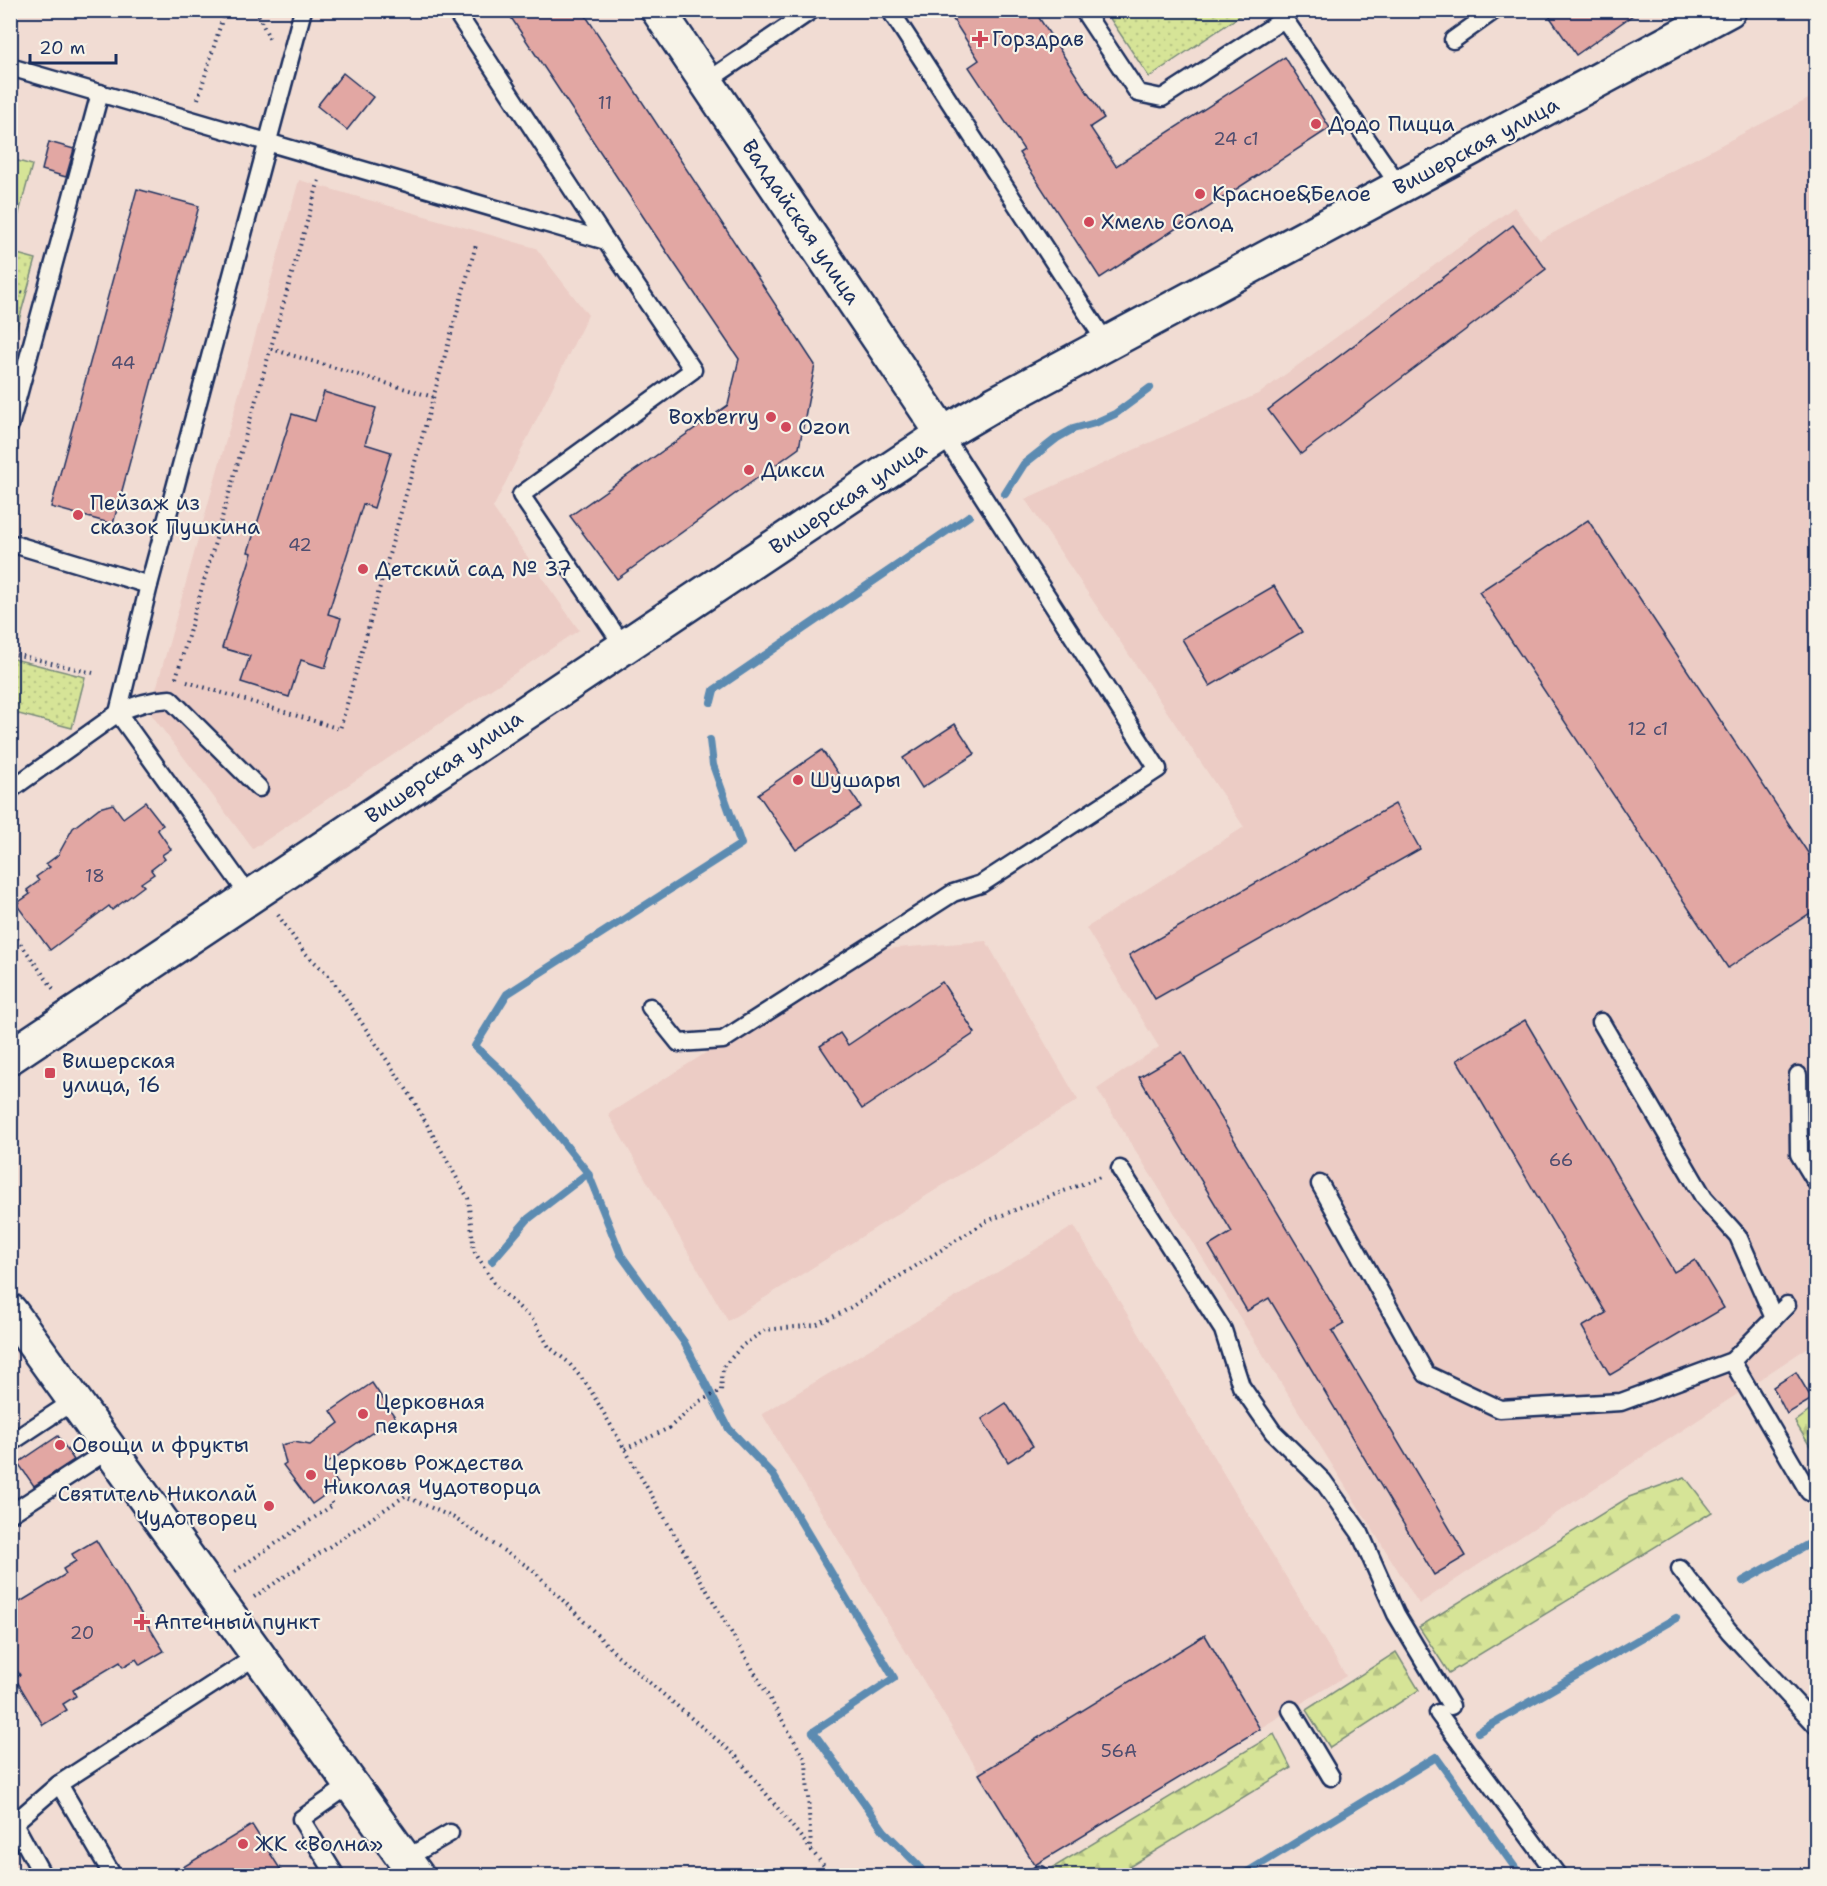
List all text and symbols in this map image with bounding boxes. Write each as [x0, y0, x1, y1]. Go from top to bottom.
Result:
place label: Горздрав [992, 25, 1084, 53]
scale bar [30, 27, 116, 65]
marker: Горздрав [973, 32, 987, 46]
text: 20 m [39, 36, 85, 60]
street label: Вишерская улица [1388, 90, 1564, 202]
house number: 11 [598, 91, 612, 115]
place label: Додо Пицца [1328, 110, 1454, 138]
marker: Додо Пицца [1309, 117, 1323, 131]
house number: 24 с1 [1213, 127, 1259, 151]
street label: Валдайская улица [735, 134, 867, 310]
place label: Красное&Белое [1212, 180, 1371, 208]
marker: Красное&Белое [1193, 187, 1207, 201]
place label: Хмель Солод [1101, 208, 1234, 236]
marker: Хмель Солод [1082, 215, 1096, 229]
house number: 44 [111, 351, 135, 375]
place label: Boxberry [668, 403, 759, 431]
marker: Boxberry [764, 410, 778, 424]
place label: Ozon [798, 413, 850, 441]
marker: Ozon [779, 420, 793, 434]
street label: Вишерская улица [764, 435, 932, 561]
place label: Дикси [761, 456, 825, 484]
marker: Дикси [742, 463, 756, 477]
place label: Пейзаж из сказок Пушкина [90, 489, 260, 541]
marker: Пейзаж из сказок Пушкина [71, 508, 85, 522]
house number: 42 [288, 533, 312, 557]
place label: Детский сад № 37 [375, 555, 572, 583]
marker: Детский сад № 37 [356, 562, 370, 576]
street label: Вишерская улица [360, 704, 528, 830]
house number: 12 с1 [1628, 717, 1668, 741]
place label: Шушары [810, 766, 901, 794]
marker: Шушары [791, 773, 805, 787]
house number: 18 [85, 864, 105, 888]
place label: Вишерская улица, 16 [62, 1047, 176, 1099]
marker: Вишерская улица, 16 [43, 1066, 57, 1080]
house number: 66 [1549, 1148, 1573, 1172]
place label: Церковная пекарня [375, 1388, 485, 1440]
marker: Церковная пекарня [356, 1407, 370, 1421]
place label: Овощи и фрукты [72, 1431, 249, 1459]
marker: Овощи и фрукты [53, 1438, 67, 1452]
place label: Церковь Рождества Николая Чудотворца [323, 1449, 540, 1501]
marker: Церковь Рождества Николая Чудотворца [304, 1468, 318, 1482]
place label: Святитель Николай Чудотворец [57, 1480, 257, 1532]
marker: Святитель Николай Чудотворец [262, 1499, 276, 1513]
place label: Аптечный пункт [154, 1608, 321, 1636]
marker: Аптечный пункт [135, 1615, 149, 1629]
house number: 20 [70, 1621, 94, 1645]
house number: 56А [1101, 1739, 1137, 1763]
place label: ЖК «Волна» [255, 1830, 383, 1858]
marker: ЖК «Волна» [236, 1837, 250, 1851]

